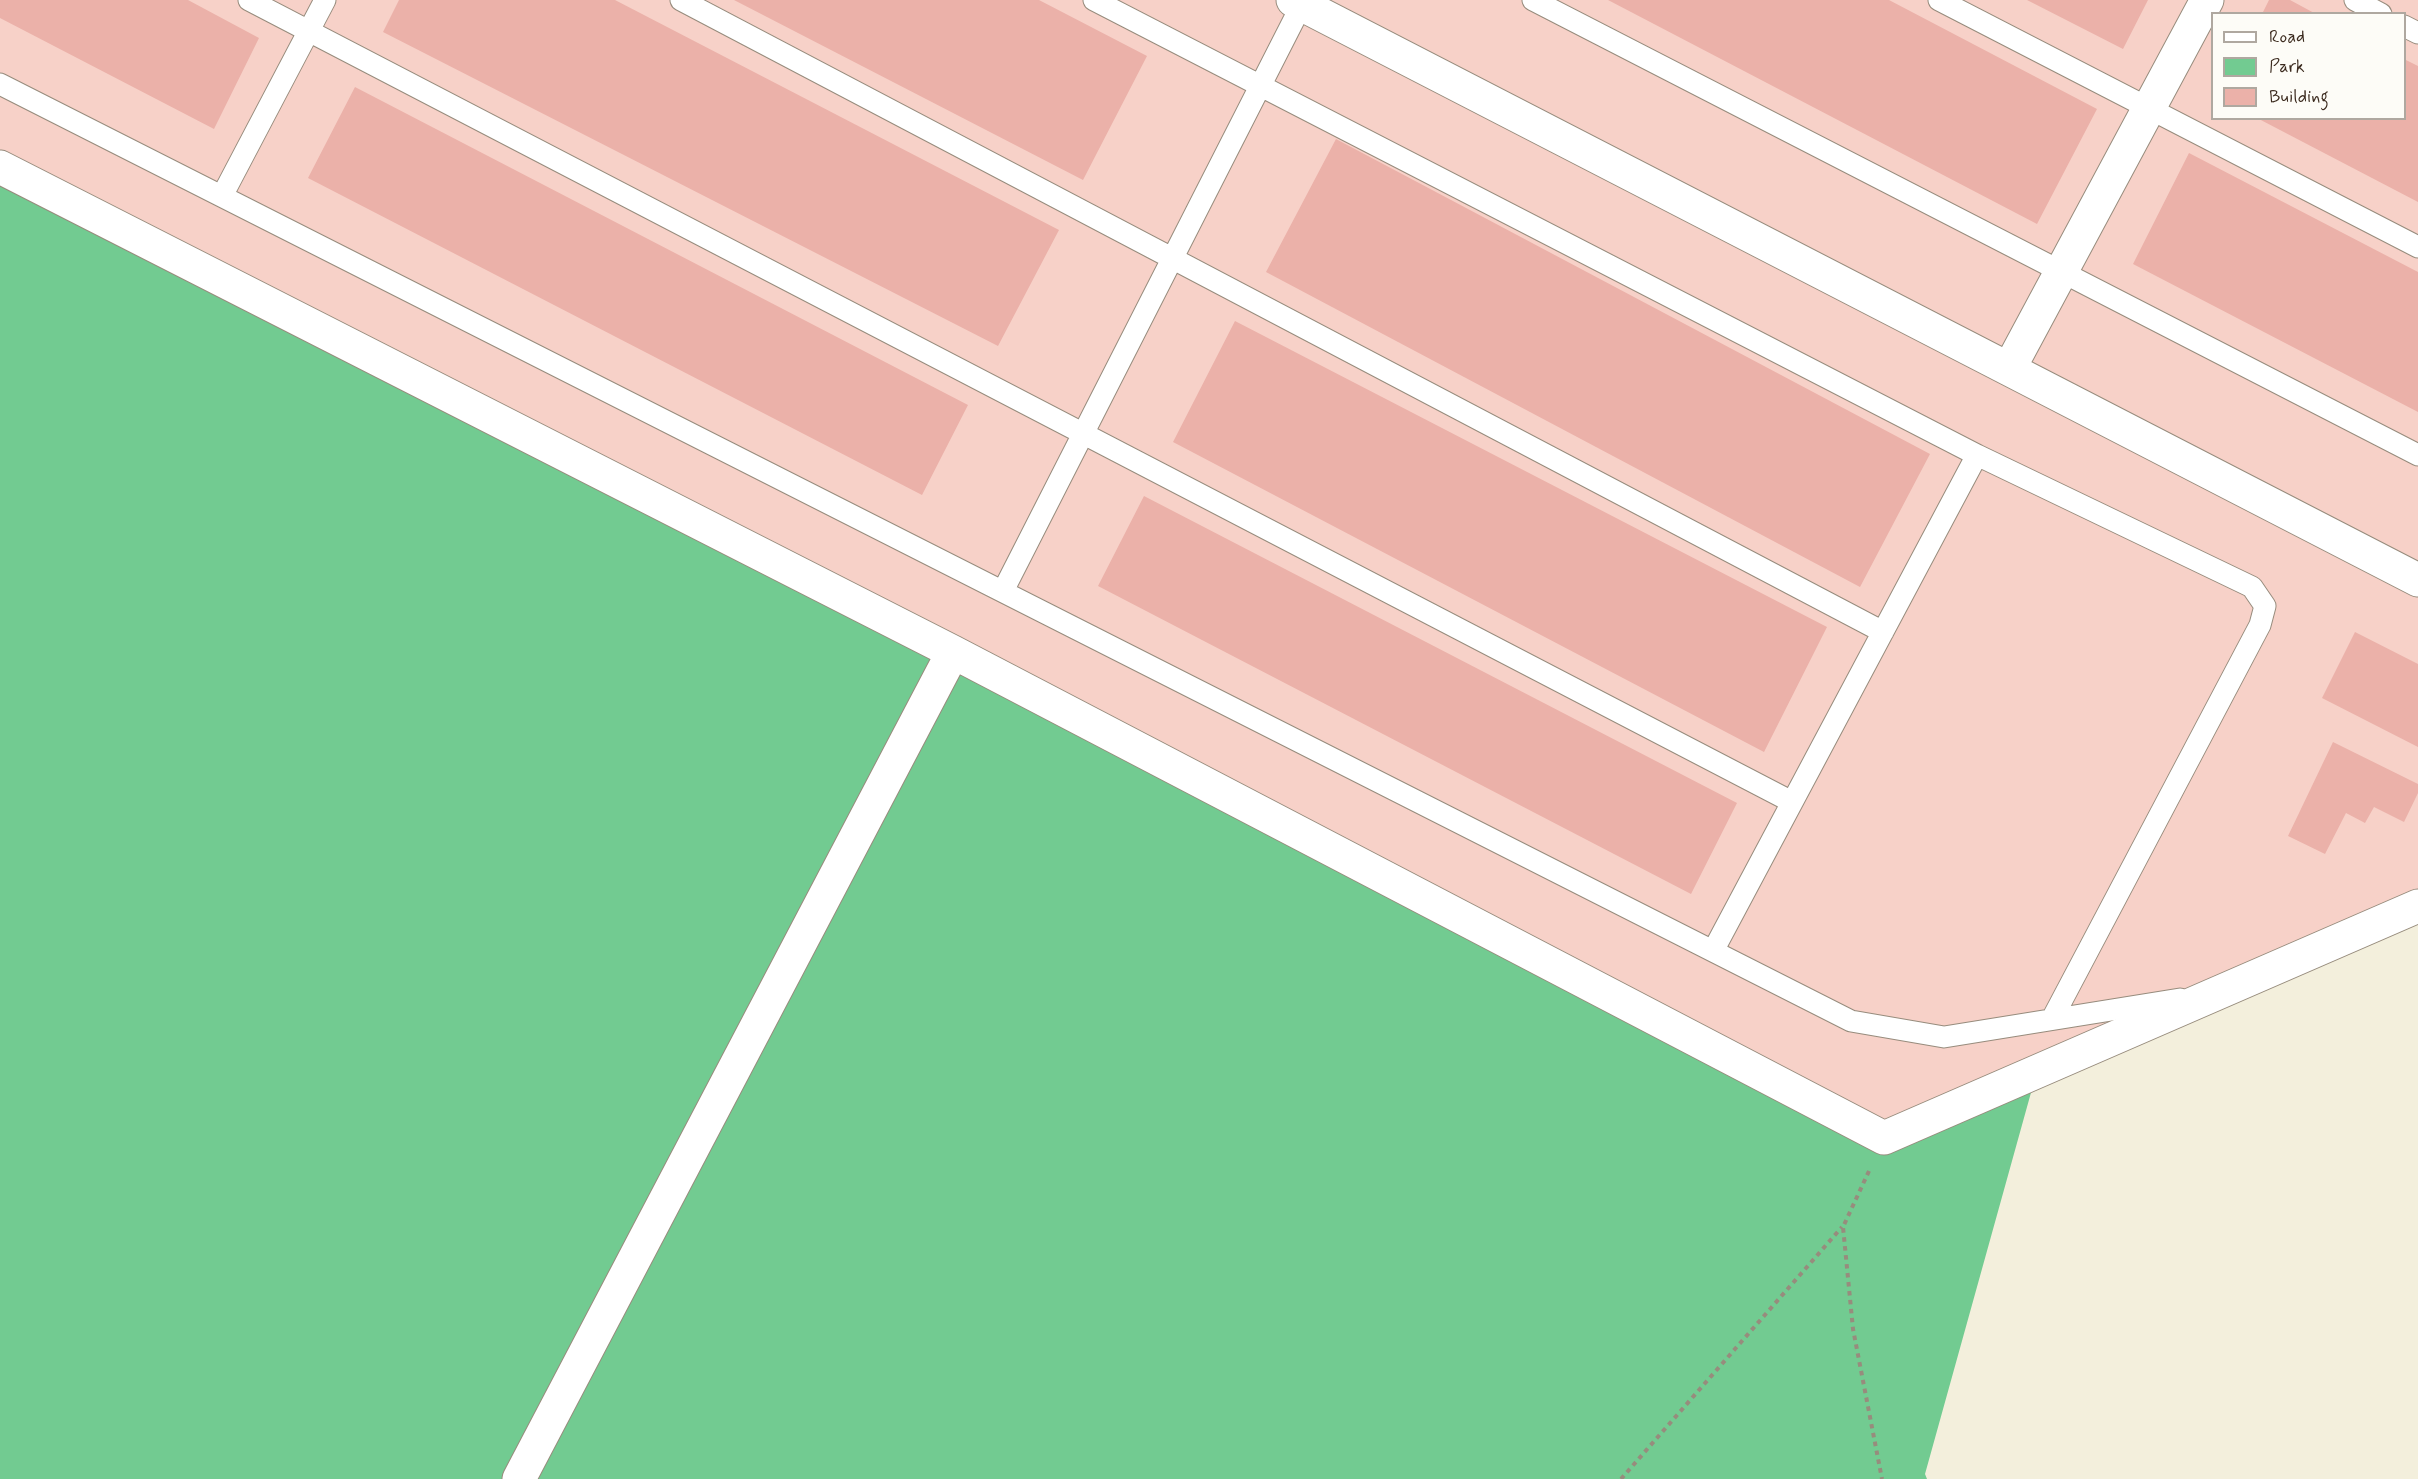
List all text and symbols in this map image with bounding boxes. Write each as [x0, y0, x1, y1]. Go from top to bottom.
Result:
legend [2211, 12, 2406, 120]
text: Road [2269, 25, 2305, 49]
text: Park [2269, 55, 2305, 79]
text: Building [2269, 85, 2329, 109]

